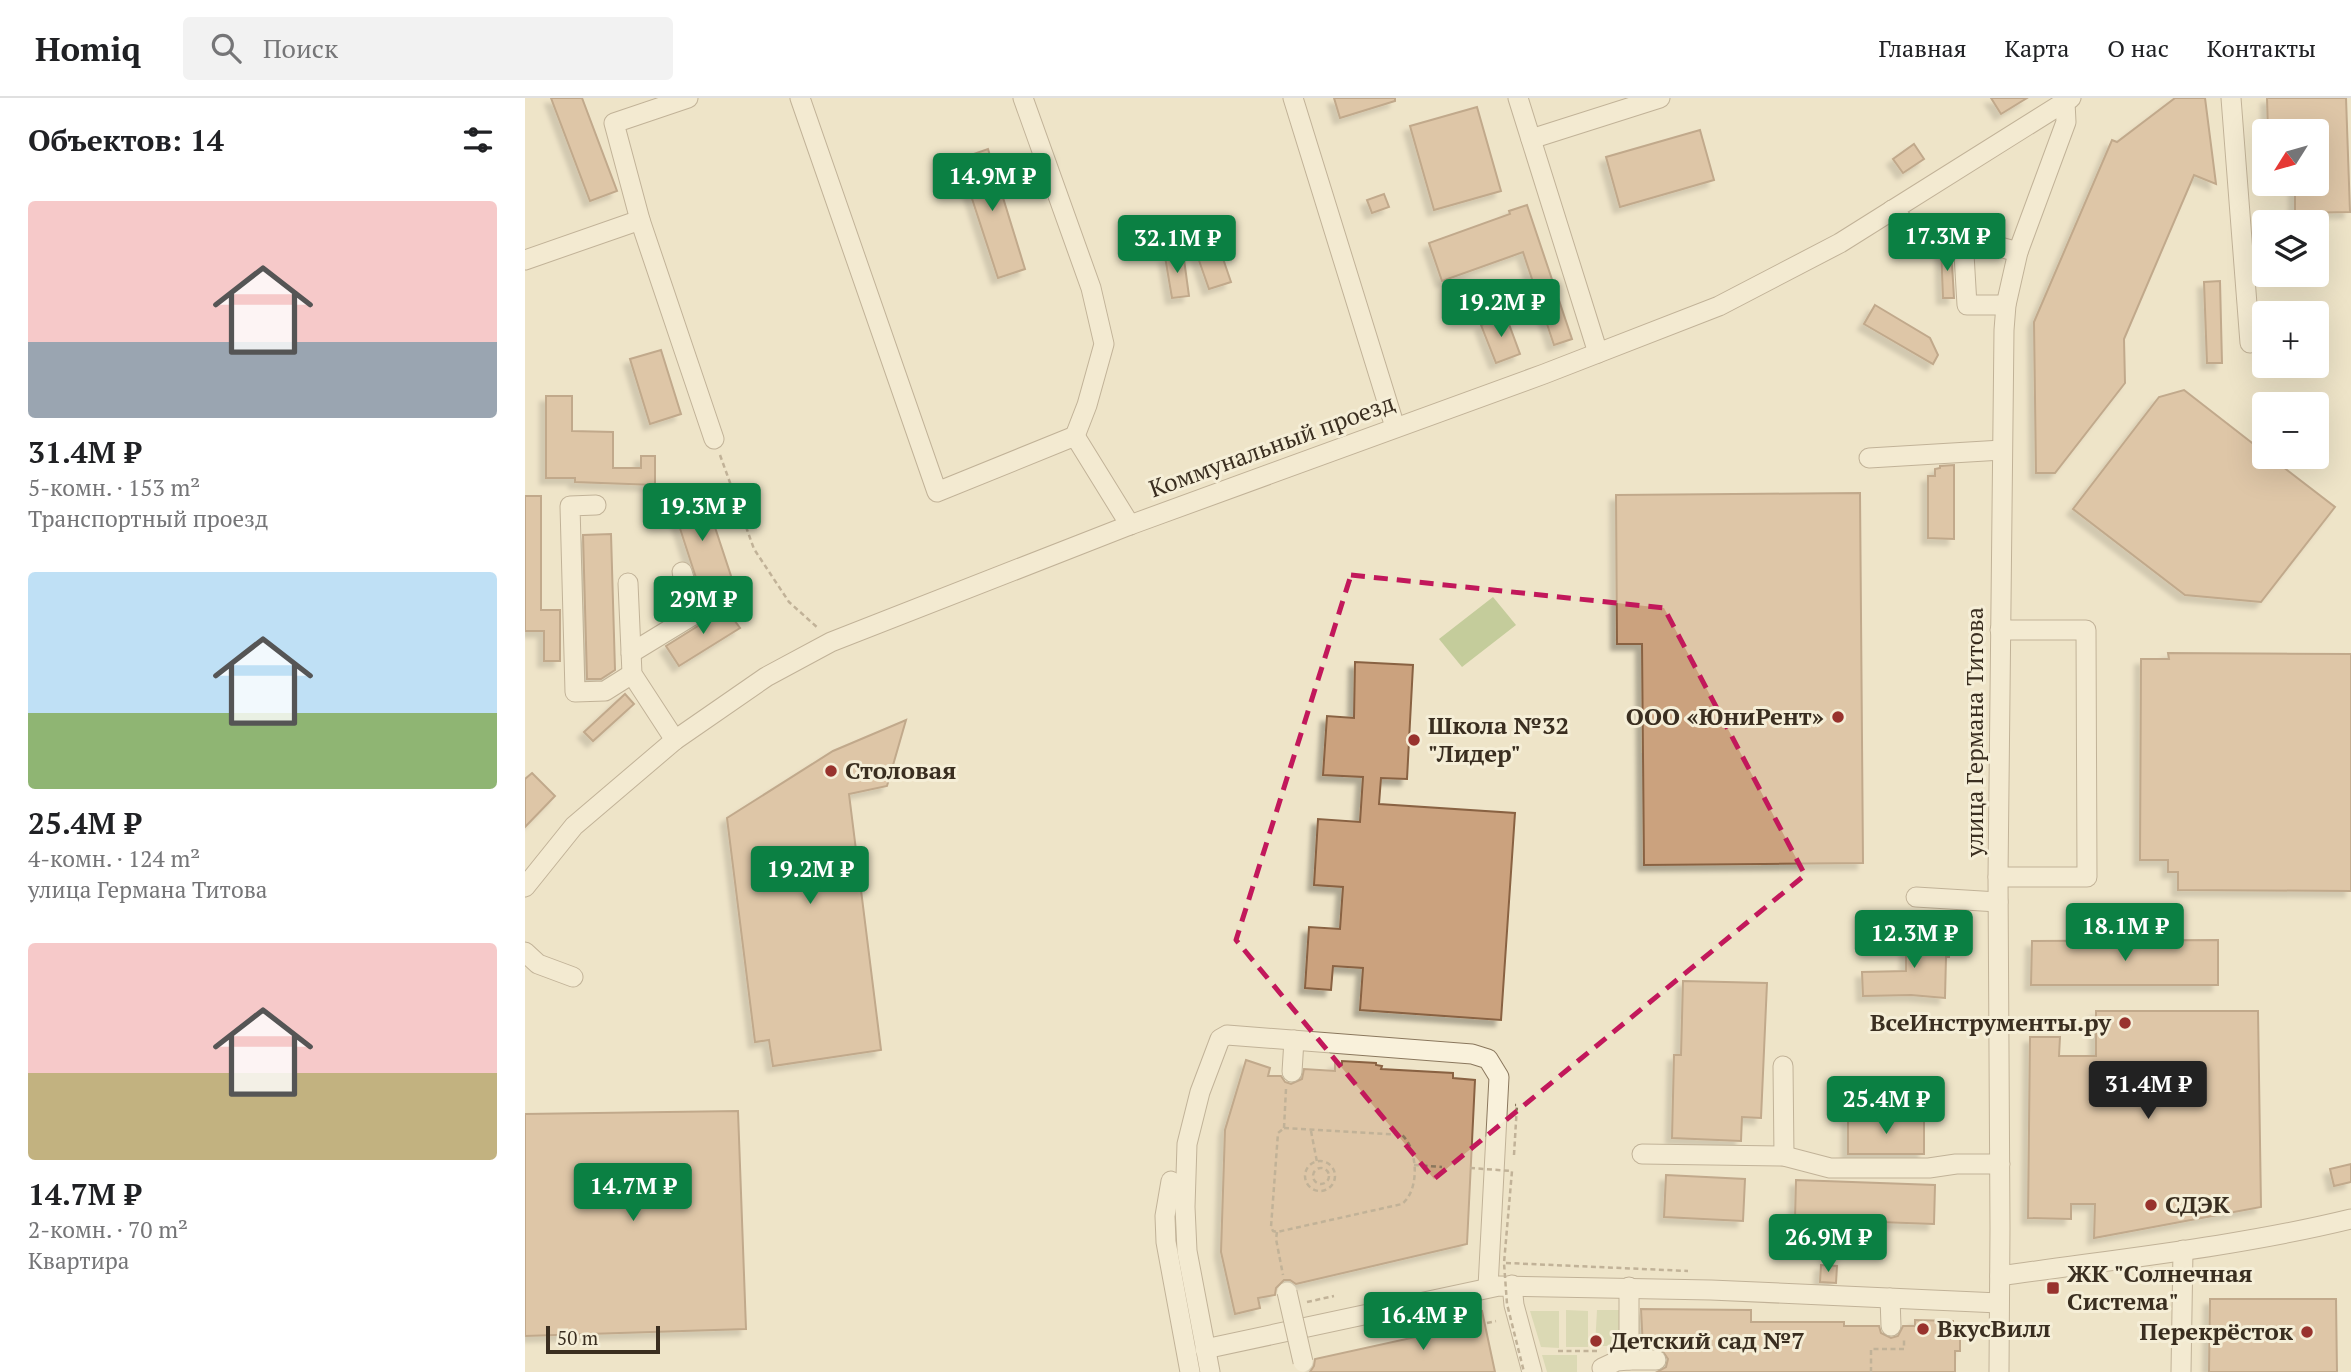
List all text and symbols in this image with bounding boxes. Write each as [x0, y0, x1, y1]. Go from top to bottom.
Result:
search box [183, 17, 673, 80]
text: Homiq [35, 27, 141, 70]
icon: search [207, 29, 245, 67]
text: Поиск [263, 31, 338, 65]
text: Главная [1878, 32, 1966, 64]
text: Карта [2004, 32, 2069, 64]
text: О нас [2107, 32, 2169, 64]
text: Контакты [2207, 32, 2316, 64]
north arrow [2252, 119, 2329, 196]
map controls [2252, 119, 2329, 469]
text: Объектов: 14 [28, 120, 224, 160]
icon: filters [459, 121, 497, 159]
pin: 14.9M ₽ [927, 153, 1057, 213]
text: 14.9M ₽ [949, 160, 1035, 191]
button: layers [2252, 210, 2329, 287]
pin: 17.3M ₽ [1882, 214, 2012, 273]
pin: 32.1M ₽ [1112, 216, 1242, 275]
text: 17.3M ₽ [1904, 220, 1990, 251]
text: 32.1M ₽ [1134, 222, 1220, 253]
icon: home [200, 247, 326, 373]
pin: 19.2M ₽ [1436, 280, 1566, 339]
text: 19.2M ₽ [1458, 286, 1544, 317]
button: + [2252, 301, 2329, 378]
street label: Коммунальный проезд [1144, 386, 1399, 504]
button: − [2252, 392, 2329, 469]
text: 31.4M ₽ [28, 432, 141, 472]
text: 5-комн. · 153 m² [28, 472, 200, 503]
pin: 19.3M ₽ [637, 484, 767, 543]
text: 19.3M ₽ [659, 490, 745, 521]
text: Транспортный проезд [28, 503, 268, 534]
pin: 29M ₽ [654, 576, 752, 636]
text: 29M ₽ [670, 583, 736, 614]
street label: улица Германа Титова [1958, 607, 1990, 858]
icon: home [200, 618, 326, 744]
place label: ООО «ЮниРент» [1626, 700, 1824, 732]
place label: Школа №32 "Лидер" [1428, 709, 1569, 769]
marker: ООО «ЮниРент» [1830, 709, 1846, 725]
marker: Школа №32 "Лидер" [1406, 732, 1422, 748]
place label: Столовая [845, 754, 956, 786]
marker: Столовая [823, 763, 839, 779]
text: 25.4M ₽ [28, 803, 141, 843]
text: 4-комн. · 124 m² [28, 843, 200, 874]
pin: 19.2M ₽ [745, 846, 875, 906]
text: 19.2M ₽ [767, 853, 853, 884]
text: улица Германа Титова [28, 874, 267, 905]
pin: 18.1M ₽ [2060, 904, 2190, 963]
pin: 12.3M ₽ [1849, 910, 1979, 970]
text: 18.1M ₽ [2082, 910, 2168, 941]
text: 12.3M ₽ [1871, 917, 1957, 948]
icon: home [200, 989, 326, 1115]
place label: ВсеИнструменты.ру [1870, 1006, 2112, 1038]
marker: ВсеИнструменты.ру [2117, 1015, 2133, 1031]
pin: 31.4M ₽ [2083, 1062, 2213, 1121]
text: 31.4M ₽ [2105, 1068, 2191, 1099]
pin: 25.4M ₽ [1821, 1076, 1951, 1136]
text: 25.4M ₽ [1843, 1083, 1929, 1114]
pin: 14.7M ₽ [568, 1164, 698, 1223]
text: 14.7M ₽ [590, 1170, 676, 1201]
text: 14.7M ₽ [28, 1174, 141, 1214]
place label: СДЭК [2165, 1188, 2231, 1220]
marker: СДЭК [2143, 1197, 2159, 1213]
text: 2-комн. · 70 m² [28, 1214, 188, 1245]
pin: 26.9M ₽ [1763, 1214, 1893, 1274]
text: 26.9M ₽ [1785, 1221, 1871, 1252]
text: Квартира [28, 1245, 129, 1276]
place label: ЖК "Солнечная Система" [2067, 1257, 2253, 1317]
marker: ЖК "Солнечная Система" [2045, 1280, 2061, 1296]
pin: 16.4M ₽ [1358, 1292, 1488, 1352]
text: 16.4M ₽ [1380, 1299, 1466, 1330]
place label: ВкусВилл [1937, 1312, 2051, 1344]
place label: Перекрёсток [2140, 1315, 2294, 1347]
marker: ВкусВилл [1915, 1321, 1931, 1337]
scale bar [546, 1323, 660, 1355]
place label: Детский сад №7 [1610, 1324, 1805, 1356]
marker: Перекрёсток [2299, 1324, 2315, 1340]
text: 50 m [557, 1325, 598, 1350]
marker: Детский сад №7 [1588, 1333, 1604, 1349]

